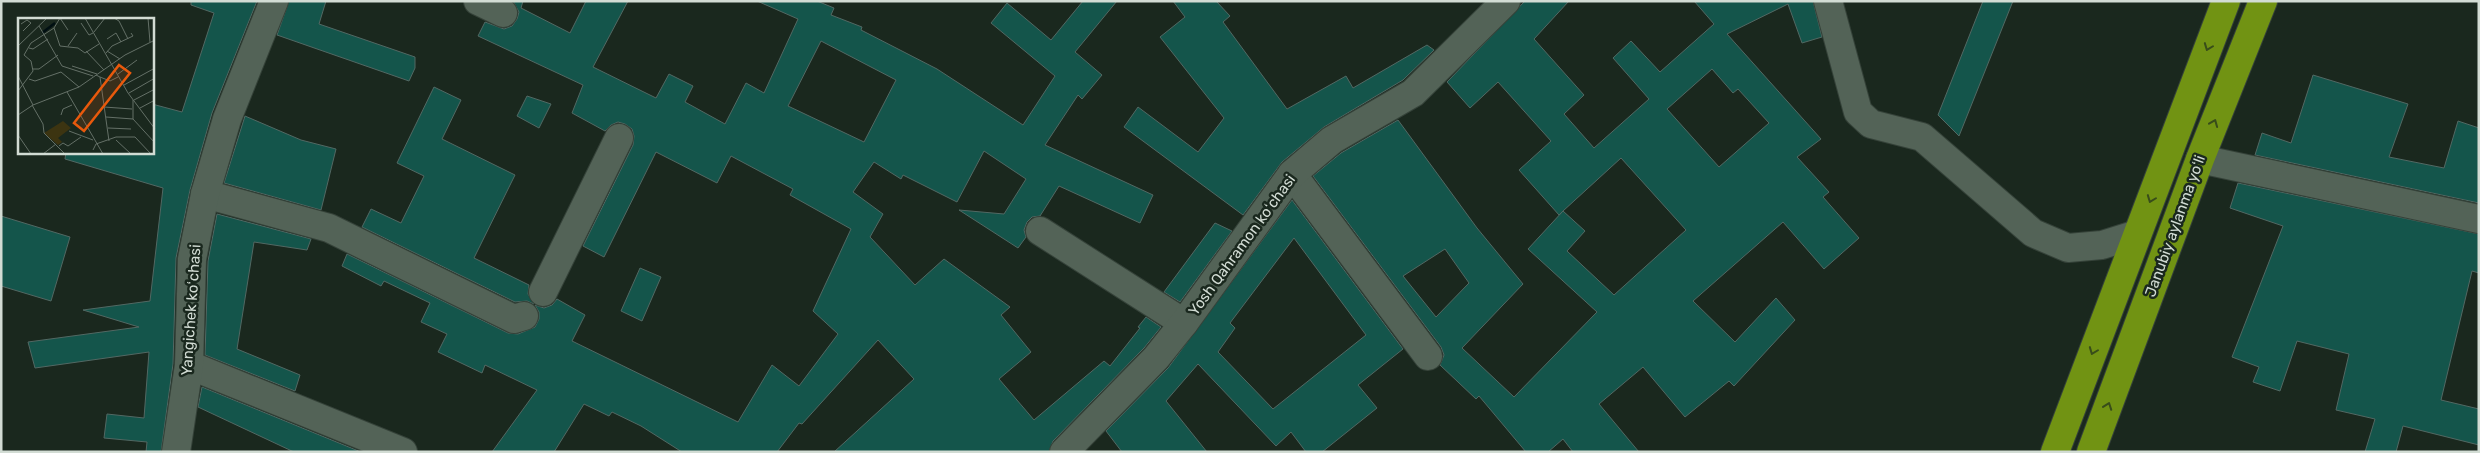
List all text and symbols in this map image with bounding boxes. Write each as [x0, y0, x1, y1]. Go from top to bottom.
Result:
inset map [18, 18, 154, 154]
one-way arrow [2204, 42, 2214, 51]
one-way arrow [2208, 119, 2219, 128]
street label: Janubiy aylanma yoʻli [2141, 153, 2209, 299]
street label: Yosh Qahramon koʻchasi [1185, 171, 1299, 319]
one-way arrow [2146, 194, 2157, 203]
street label: Yangichek koʻchasi [177, 244, 205, 376]
one-way arrow [2089, 346, 2099, 355]
one-way arrow [2102, 402, 2112, 411]

